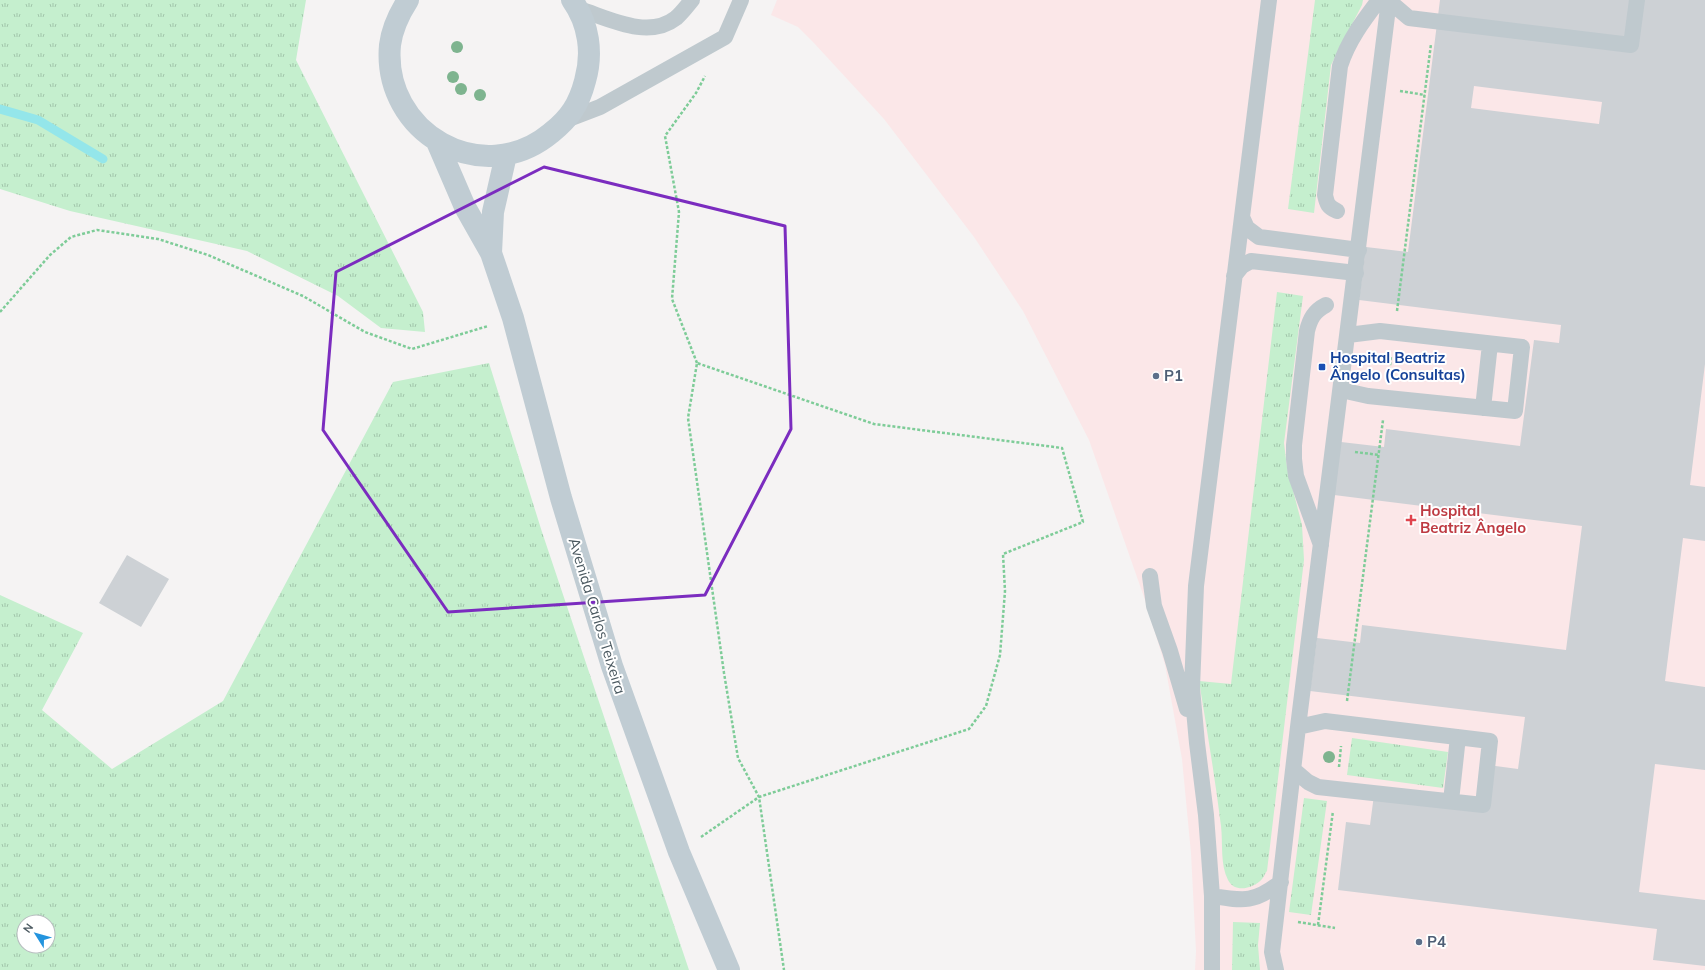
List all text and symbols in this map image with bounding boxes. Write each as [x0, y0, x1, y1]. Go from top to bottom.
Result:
place label: Hospital Beatriz Ângelo (Consultas) [1330, 348, 1466, 384]
marker: Hospital Beatriz Ângelo (Consultas) [1317, 362, 1327, 372]
place label: P1 [1164, 366, 1183, 385]
marker: P1 [1151, 371, 1161, 381]
place label: Hospital Beatriz Ângelo [1420, 501, 1526, 537]
marker: Hospital Beatriz Ângelo [1405, 514, 1417, 526]
street label: Avenida Carlos Teixeira [565, 535, 630, 696]
north arrow [16, 914, 56, 954]
text: N [20, 920, 36, 936]
place label: P4 [1427, 932, 1446, 951]
marker: P4 [1414, 937, 1424, 947]

